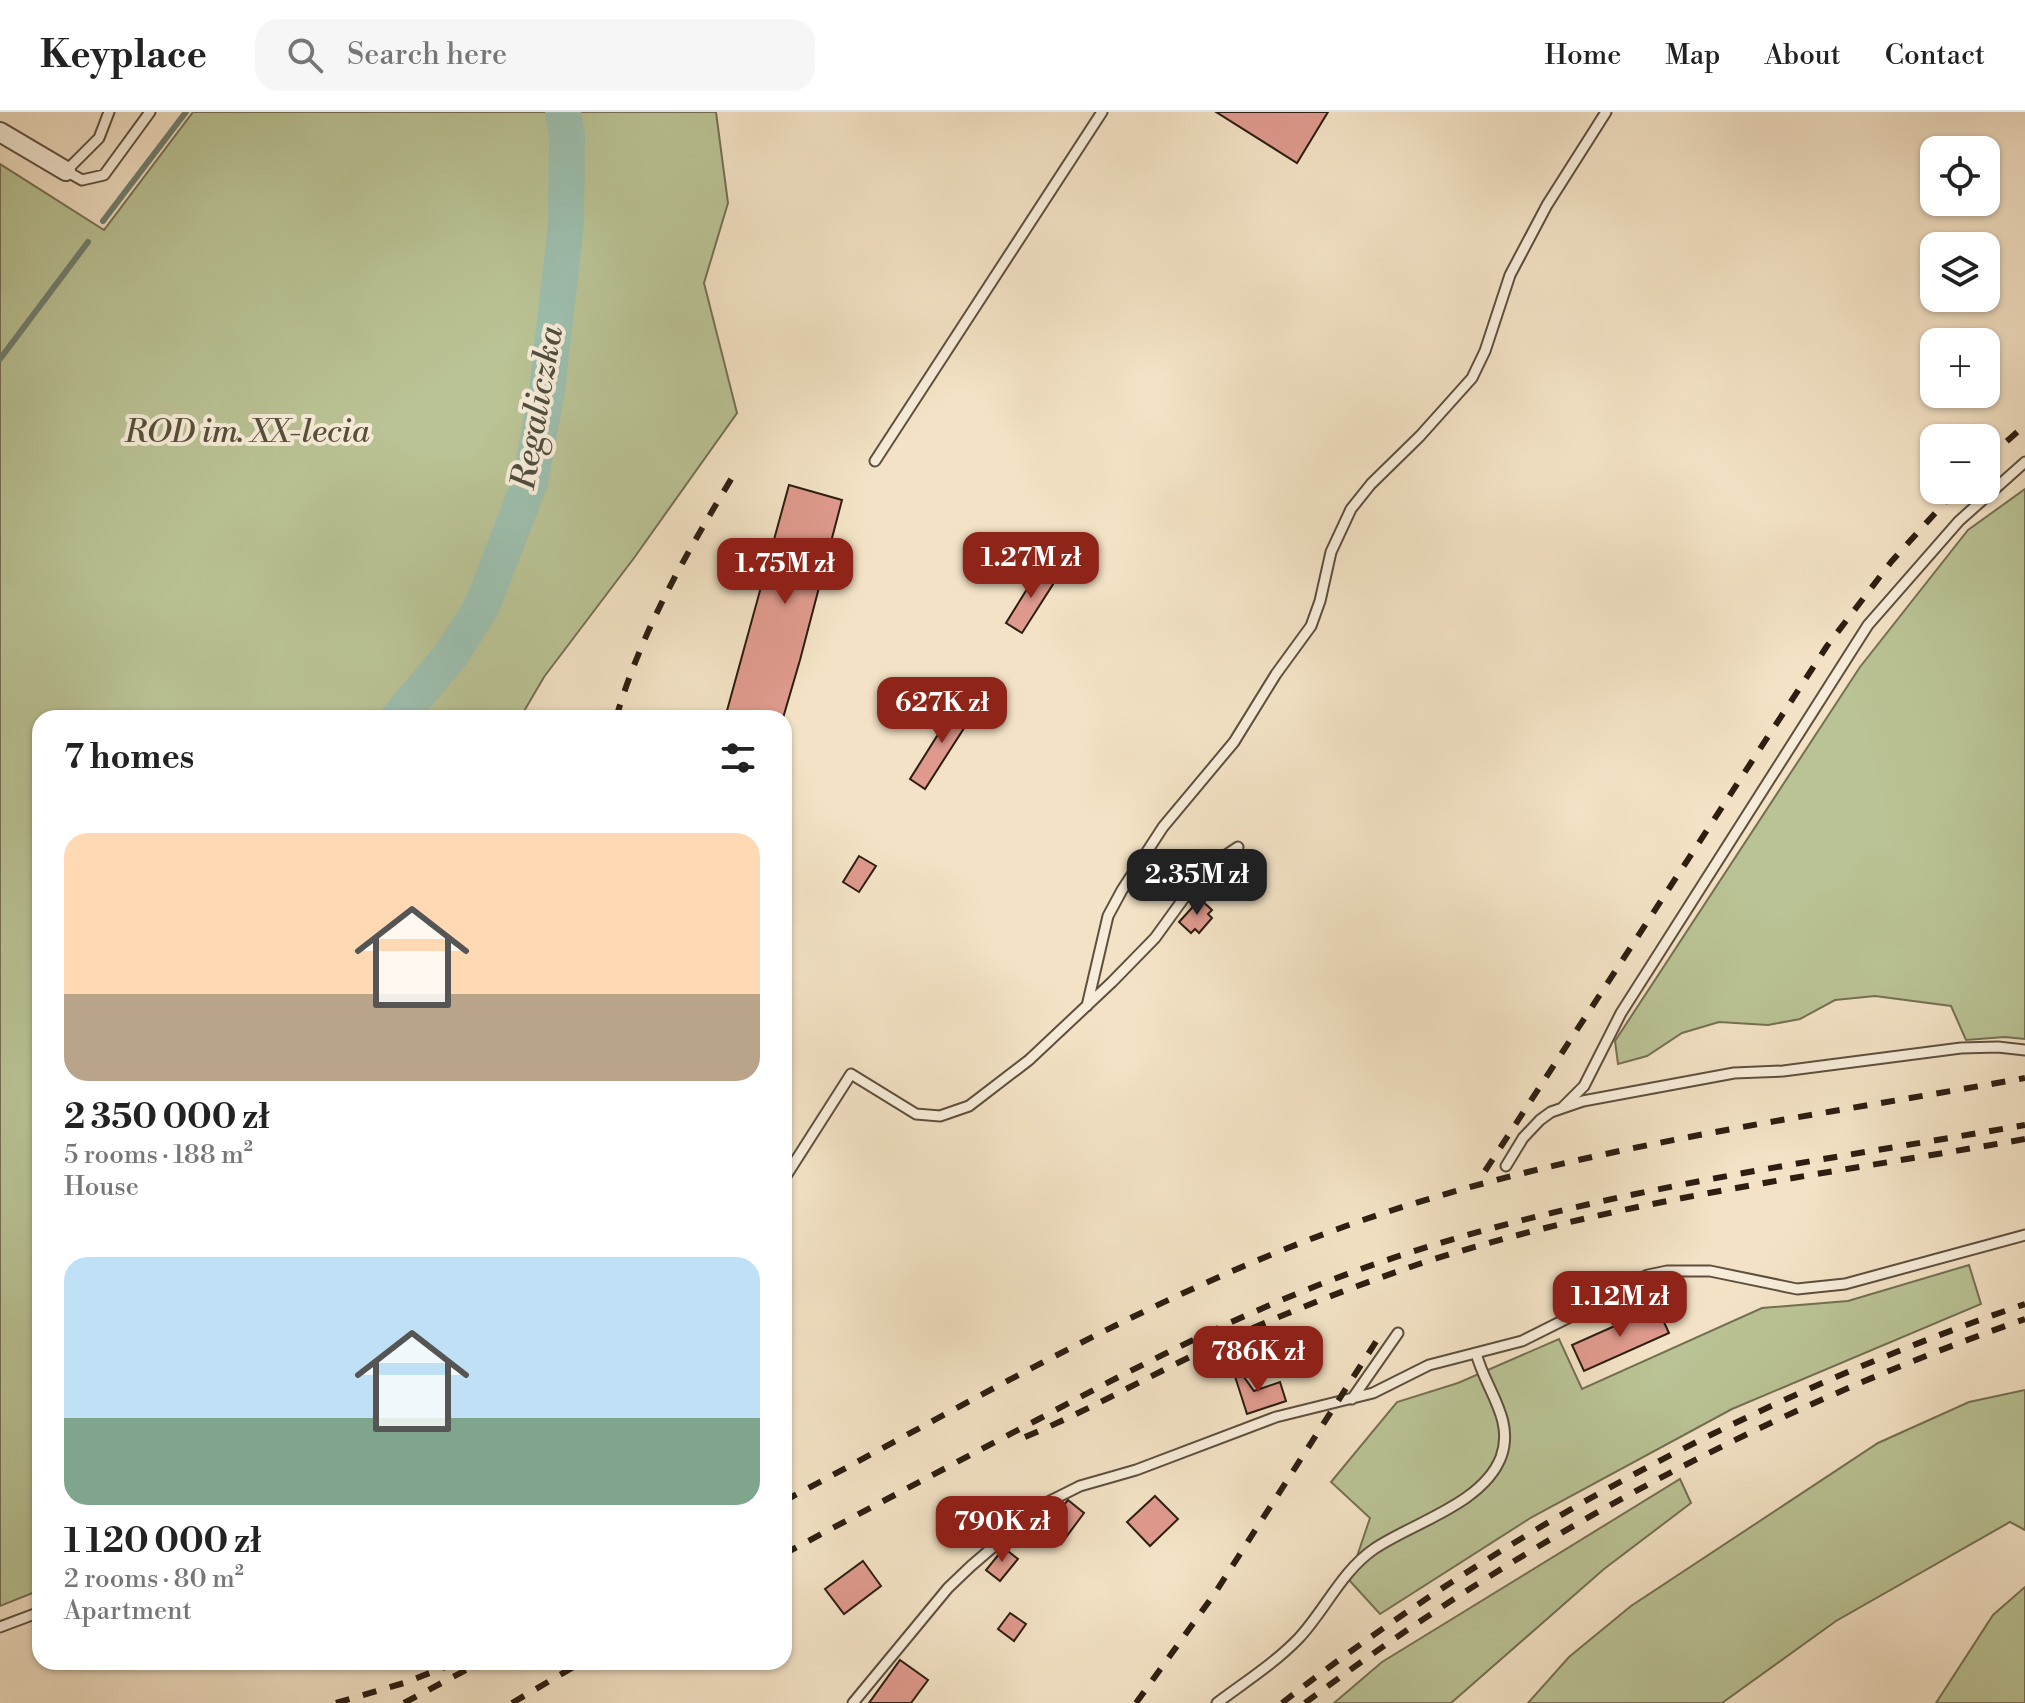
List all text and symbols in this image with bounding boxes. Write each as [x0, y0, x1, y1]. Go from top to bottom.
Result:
search box [255, 19, 815, 91]
text: Keyplace [40, 32, 207, 79]
icon: search [283, 33, 327, 77]
text: Search here [347, 36, 507, 74]
text: Home [1545, 38, 1621, 73]
text: Map [1665, 38, 1720, 73]
text: About [1764, 38, 1841, 73]
text: Contact [1885, 38, 1985, 73]
map controls [1920, 136, 2000, 504]
button: locate [1920, 136, 2000, 216]
button: layers [1920, 232, 2000, 312]
water label: Regaliczka [503, 323, 573, 494]
button: + [1920, 328, 2000, 408]
park label: ROD im. XX-lecia [123, 412, 370, 452]
button: − [1920, 424, 2000, 504]
pin: 1.27M zł [948, 532, 1114, 600]
pin: 1.75M zł [702, 538, 868, 606]
text: 1.27M zł [981, 542, 1081, 574]
text: 1.75M zł [735, 548, 835, 580]
pin: 627K zł [868, 677, 1016, 745]
text: 627K zł [895, 687, 989, 719]
icon: filters [716, 736, 760, 780]
text: 7 homes [64, 737, 194, 779]
pin: 2.35M zł [1114, 849, 1280, 917]
text: 2.35M zł [1145, 859, 1249, 891]
icon: home [340, 885, 484, 1029]
text: 2 350 000 zł [64, 1097, 269, 1139]
text: 5 rooms · 188 m² [64, 1139, 253, 1171]
text: House [64, 1171, 139, 1203]
pin: 1.12M zł [1537, 1271, 1703, 1339]
text: 1.12M zł [1571, 1281, 1669, 1313]
icon: home [340, 1309, 484, 1453]
pin: 786K zł [1184, 1326, 1332, 1394]
text: 786K zł [1211, 1336, 1305, 1368]
pin: 790K zł [928, 1496, 1076, 1564]
text: 790K zł [954, 1506, 1050, 1538]
text: 1 120 000 zł [64, 1521, 261, 1563]
text: 2 rooms · 80 m² [64, 1563, 244, 1595]
text: Apartment [64, 1595, 192, 1627]

